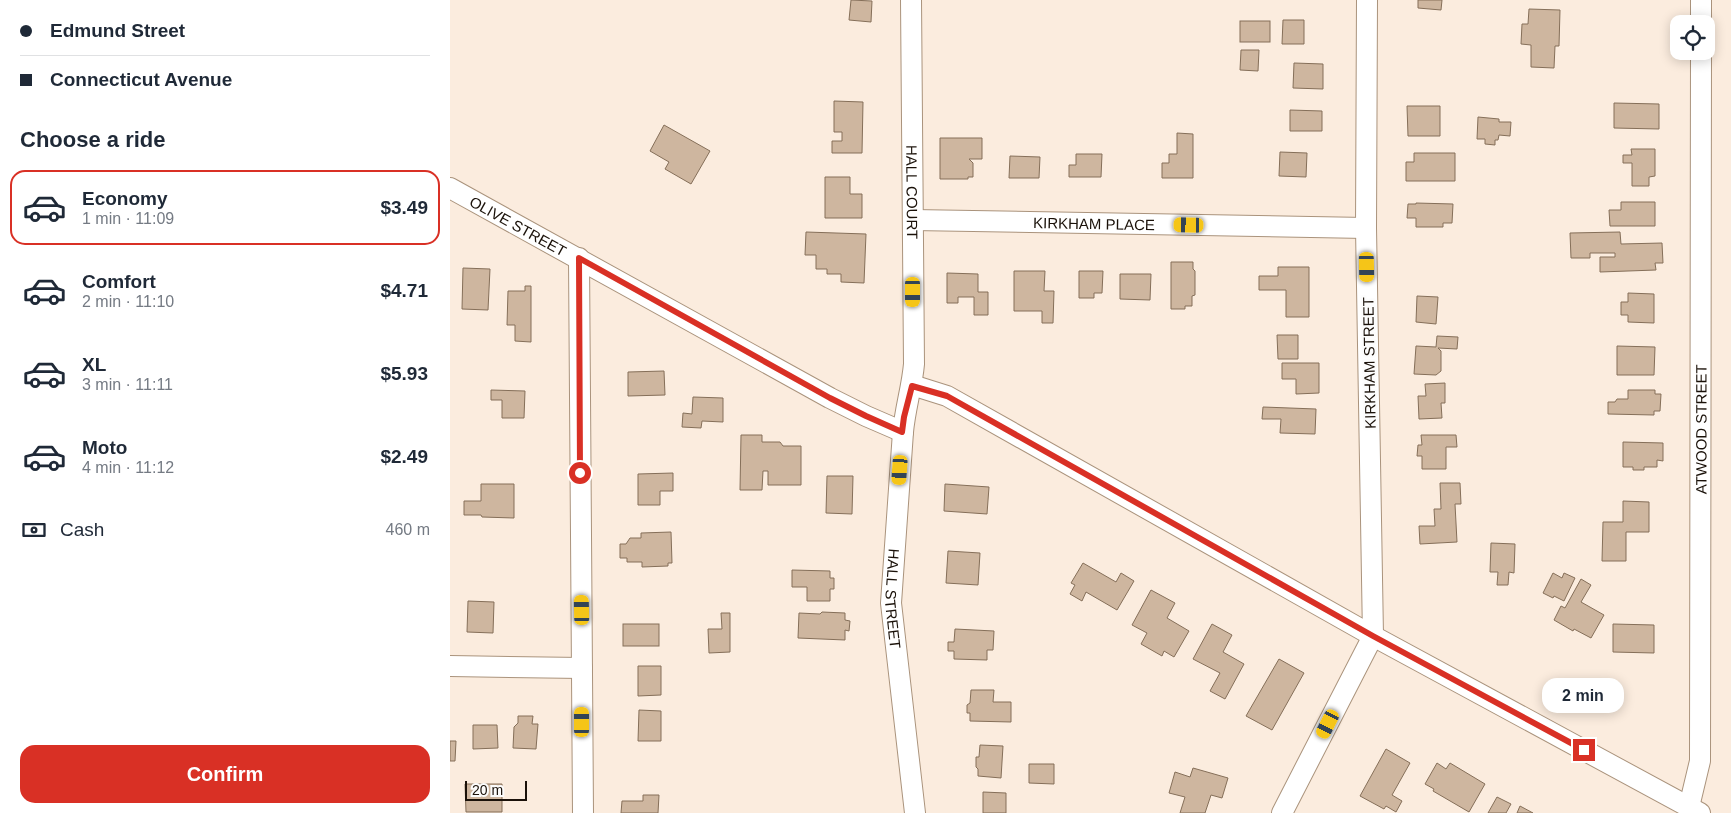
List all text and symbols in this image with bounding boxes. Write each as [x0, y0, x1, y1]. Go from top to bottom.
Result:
map controls [1670, 15, 1715, 60]
button: locate [1670, 15, 1715, 60]
text: Edmund Street [50, 20, 185, 41]
text: Connecticut Avenue [50, 69, 232, 90]
text: Choose a ride [20, 127, 165, 152]
street label: HALL COURT [904, 145, 921, 239]
icon: car [22, 185, 67, 230]
text: Economy [82, 188, 168, 209]
street label: OLIVE STREET [467, 192, 569, 259]
text: $3.49 [380, 197, 428, 218]
text: 1 min · 11:09 [82, 210, 174, 227]
street label: KIRKHAM PLACE [1033, 214, 1155, 233]
car [1173, 217, 1204, 233]
car [1359, 252, 1374, 282]
icon: car [22, 268, 67, 313]
text: Comfort [82, 271, 156, 292]
car [905, 277, 920, 307]
text: $4.71 [380, 280, 428, 301]
text: 2 min · 11:10 [82, 293, 174, 310]
street label: KIRKHAM STREET [1359, 297, 1379, 429]
icon: car [22, 351, 67, 396]
text: XL [82, 354, 106, 375]
text: $5.93 [380, 363, 428, 384]
street label: ATWOOD STREET [1692, 364, 1709, 494]
text: 3 min · 11:11 [82, 376, 173, 393]
icon: car [22, 434, 67, 479]
text: Moto [82, 437, 127, 458]
text: $2.49 [380, 446, 428, 467]
car [891, 455, 908, 485]
text: 4 min · 11:12 [82, 459, 174, 476]
route start [569, 462, 591, 484]
icon: cash [20, 516, 48, 544]
text: Cash [60, 519, 104, 540]
text: 460 m [386, 521, 430, 538]
street label: HALL STREET [882, 548, 905, 650]
car [574, 595, 589, 625]
callout: 2 min [1543, 678, 1625, 712]
text: 2 min [1562, 687, 1604, 704]
car [574, 707, 589, 737]
car [1314, 707, 1341, 741]
route end [1573, 739, 1595, 761]
button: Confirm [20, 745, 430, 803]
scale bar [465, 778, 528, 801]
text: 20 m [472, 782, 503, 798]

